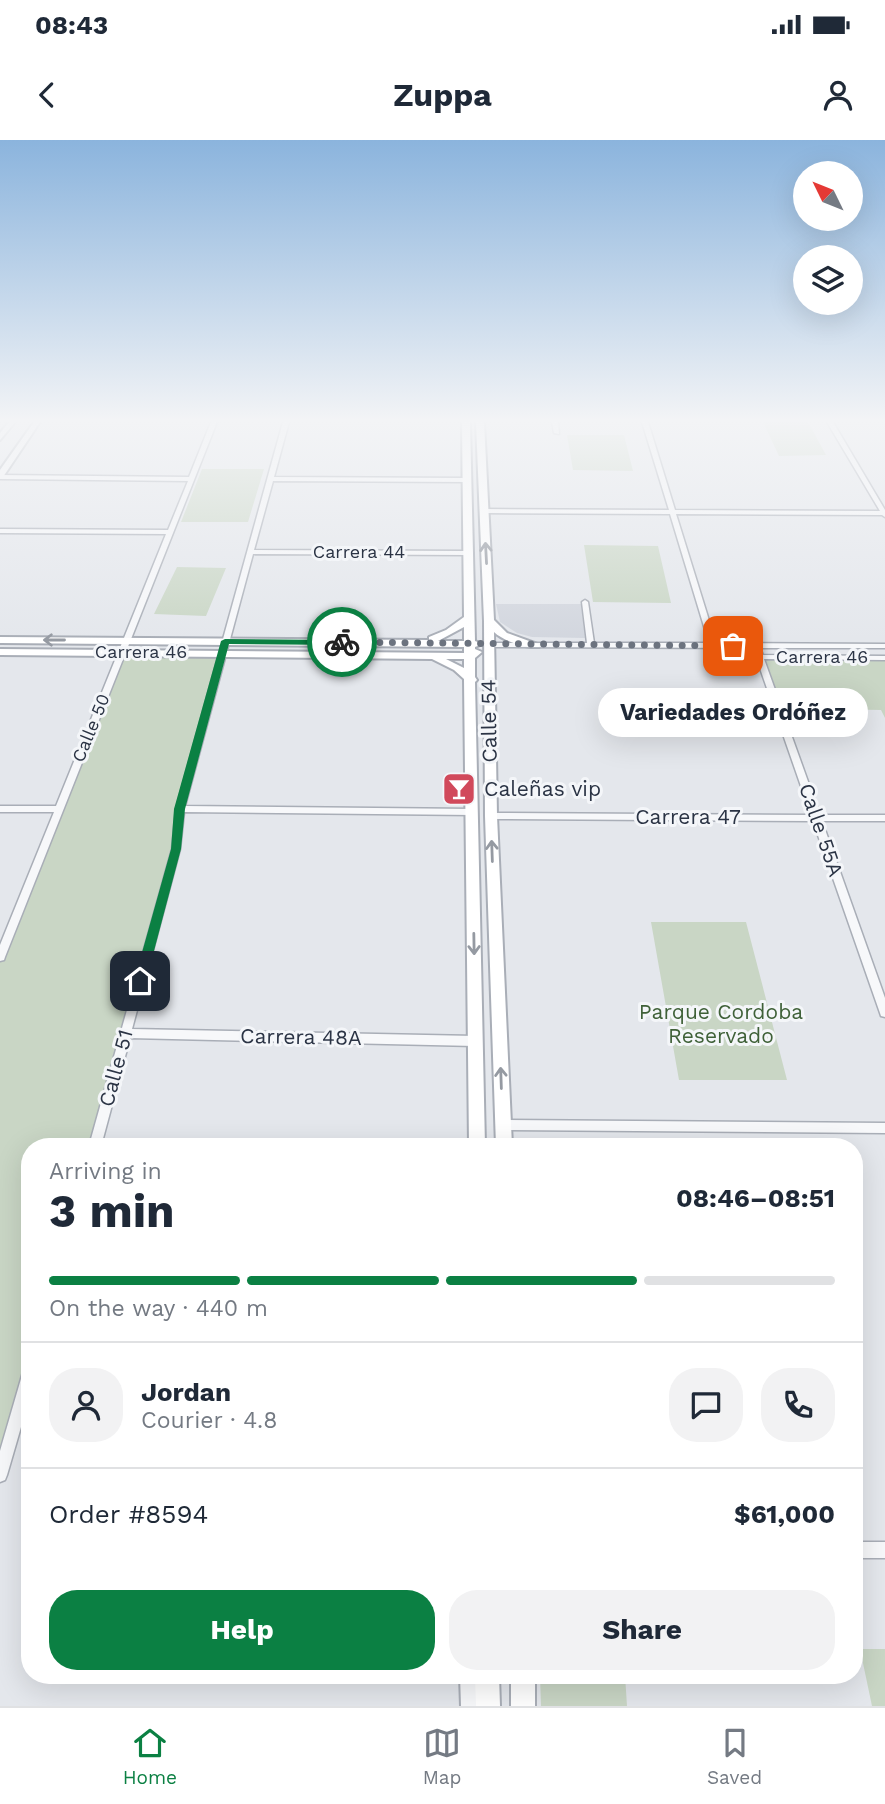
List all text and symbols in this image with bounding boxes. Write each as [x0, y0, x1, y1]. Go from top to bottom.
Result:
text: 08:43 [35, 10, 108, 40]
icon: back [28, 76, 66, 114]
text: Zuppa [393, 76, 492, 114]
icon: person [819, 76, 857, 114]
north arrow [793, 161, 863, 231]
map controls [793, 161, 863, 315]
button: layers [793, 245, 863, 315]
street label: Carrera 44 [313, 541, 405, 562]
one-way arrow [479, 542, 492, 565]
courier [307, 607, 377, 677]
pin [703, 616, 763, 676]
icon: bike [323, 623, 361, 661]
icon: bag [714, 627, 752, 665]
one-way arrow [43, 633, 66, 647]
street label: Carrera 46 [95, 641, 187, 662]
street label: Carrera 46 [776, 646, 868, 667]
street label: Calle 54 [475, 679, 502, 763]
callout: Variedades Ordóñez [598, 688, 868, 737]
street label: Calle 50 [67, 691, 114, 765]
text: Variedades Ordóñez [620, 699, 846, 726]
bar icon: Caleñas vip [440, 770, 478, 808]
place label: Caleñas vip [484, 776, 601, 801]
street label: Calle 55A [794, 780, 849, 880]
street label: Carrera 47 [635, 804, 741, 829]
one-way arrow [486, 840, 499, 863]
one-way arrow [468, 932, 481, 955]
pin [110, 951, 170, 1011]
icon: home [121, 962, 159, 1000]
park label: Parque Cordoba Reservado [639, 999, 803, 1048]
street label: Carrera 48A [240, 1023, 362, 1050]
street label: Calle 51 [93, 1027, 138, 1109]
one-way arrow [495, 1067, 508, 1090]
text: Arriving in [49, 1158, 162, 1185]
text: 08:46–08:51 [676, 1183, 835, 1213]
text: 3 min [49, 1184, 175, 1238]
text: On the way · 440 m [49, 1295, 268, 1322]
button: person [49, 1368, 123, 1442]
button: chat [669, 1368, 743, 1442]
button: phone [761, 1368, 835, 1442]
text: Jordan [141, 1377, 231, 1407]
text: Courier · 4.8 [141, 1407, 277, 1434]
text: Order #8594 [49, 1499, 208, 1529]
text: $61,000 [734, 1499, 835, 1529]
button: Help [49, 1590, 435, 1670]
button: Share [449, 1590, 835, 1670]
tab: Home [123, 1724, 177, 1789]
tab: Map [423, 1724, 461, 1789]
tab: Saved [707, 1724, 762, 1789]

